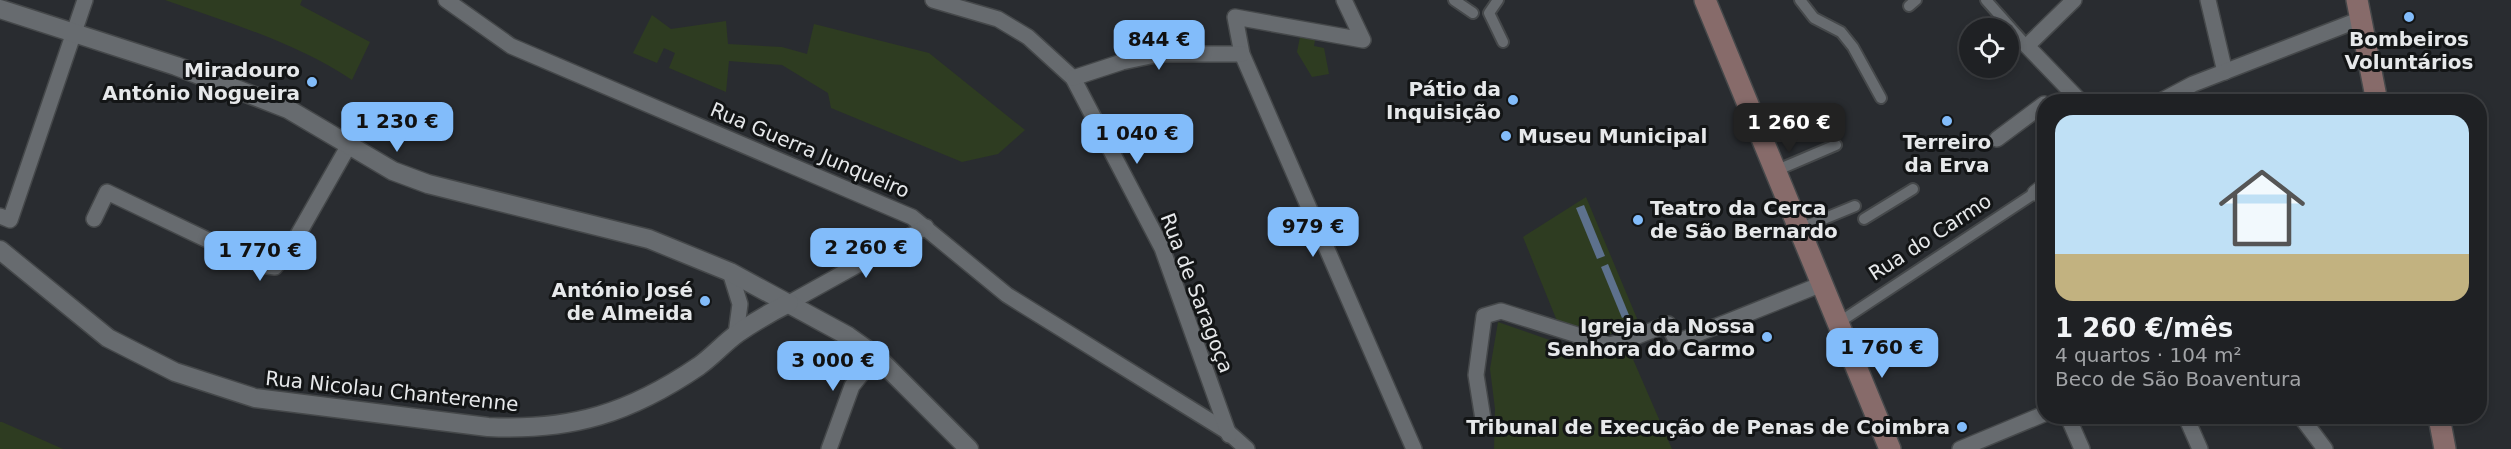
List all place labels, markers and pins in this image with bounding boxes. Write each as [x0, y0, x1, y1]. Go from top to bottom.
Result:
marker: Bombeiros Voluntários [2402, 10, 2416, 24]
pin: 844 € [1117, 20, 1201, 71]
place label: Bombeiros Voluntários [2345, 27, 2473, 74]
place label: Miradouro António Nogueira [102, 58, 300, 105]
marker: Miradouro António Nogueira [305, 75, 319, 89]
place label: Pátio da Inquisição [1386, 77, 1501, 124]
marker: Pátio da Inquisição [1506, 93, 1520, 107]
pin: 1 230 € [342, 102, 452, 153]
pin: 1 260 € [1734, 103, 1844, 154]
pin: 1 040 € [1082, 114, 1192, 165]
marker: Terreiro da Erva [1940, 114, 1954, 128]
place label: Museu Municipal [1518, 124, 1707, 148]
marker: Museu Municipal [1499, 129, 1513, 143]
place label: Terreiro da Erva [1903, 130, 1991, 177]
place label: Teatro da Cerca de São Bernardo [1650, 196, 1838, 243]
pin: 979 € [1271, 207, 1355, 258]
marker: Teatro da Cerca de São Bernardo [1631, 213, 1645, 227]
pin: 2 260 € [811, 228, 921, 279]
pin: 1 770 € [205, 231, 315, 282]
place label: António José de Almeida [552, 278, 693, 325]
marker: António José de Almeida [698, 294, 712, 308]
place label: Igreja da Nossa Senhora do Carmo [1547, 314, 1755, 361]
pin: 1 760 € [1827, 328, 1937, 379]
marker: Igreja da Nossa Senhora do Carmo [1760, 330, 1774, 344]
pin: 3 000 € [778, 341, 888, 392]
place label: Tribunal de Execução de Penas de Coimbra [1466, 415, 1950, 439]
marker: Tribunal de Execução de Penas de Coimbra [1955, 420, 1969, 434]

